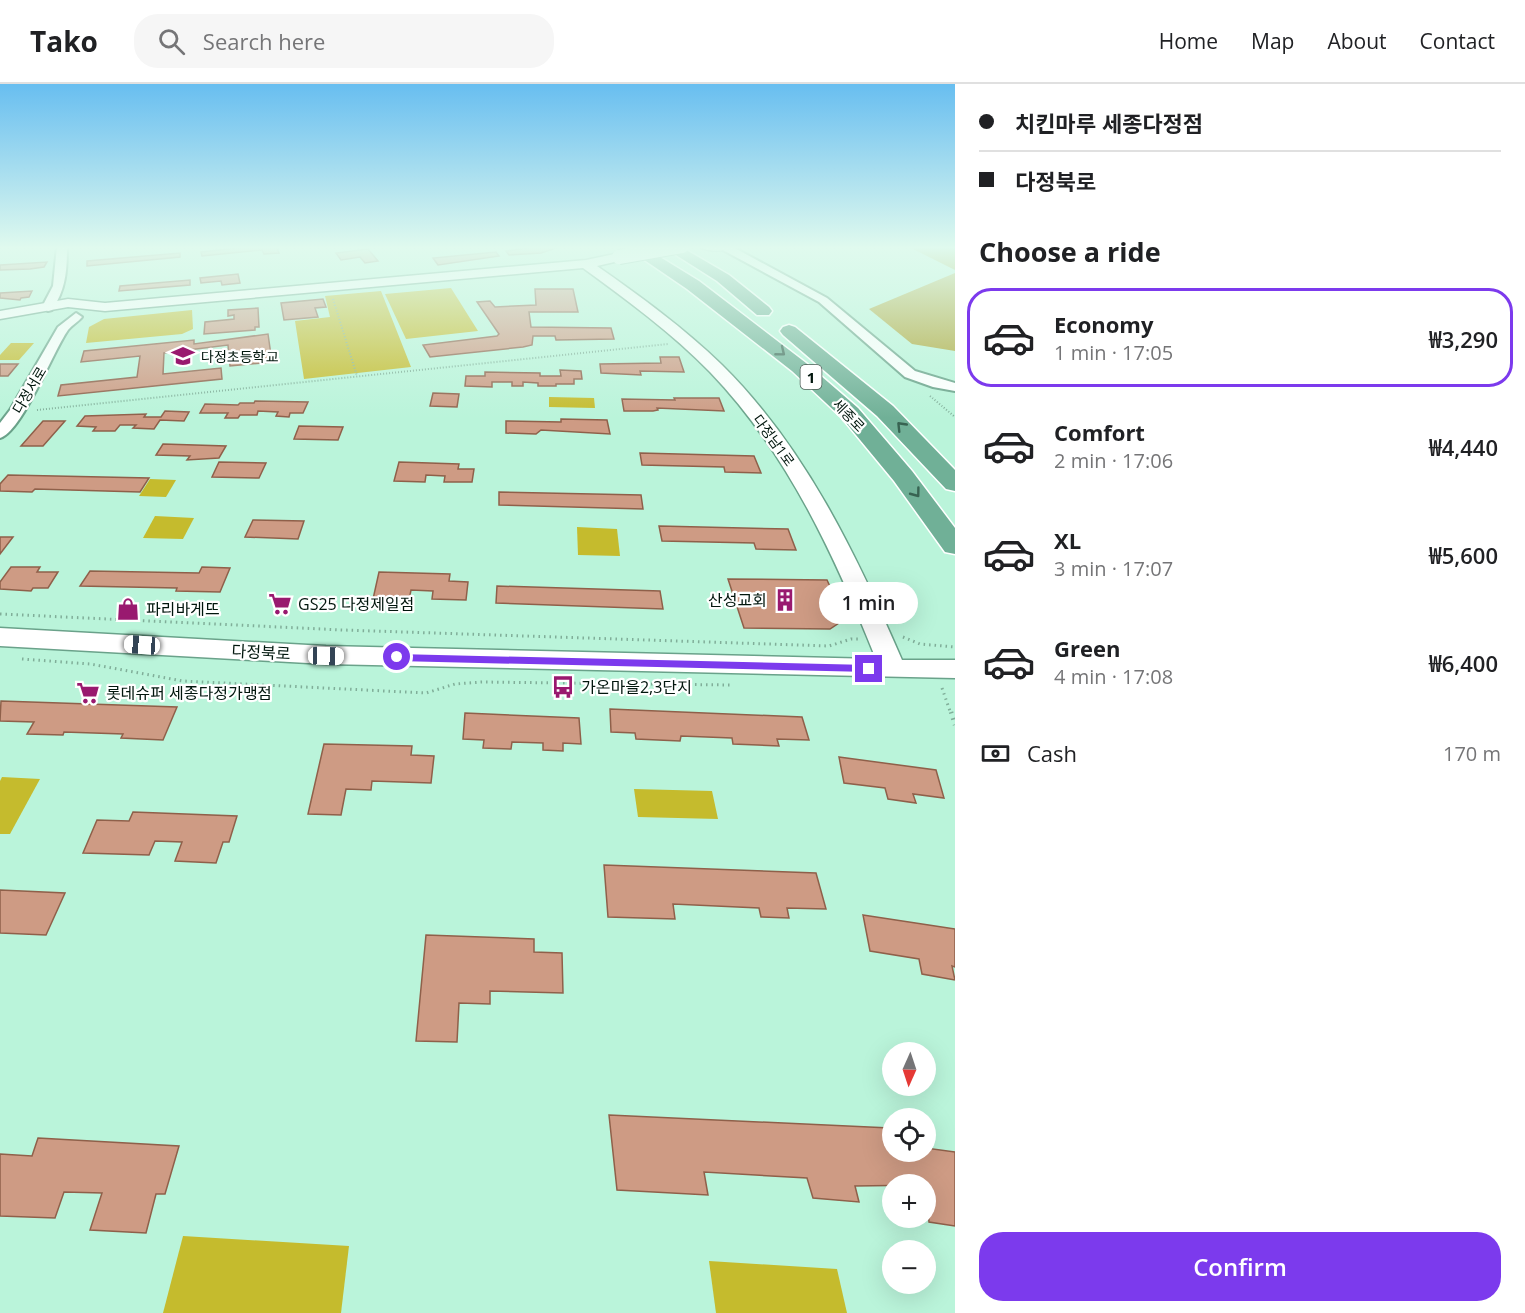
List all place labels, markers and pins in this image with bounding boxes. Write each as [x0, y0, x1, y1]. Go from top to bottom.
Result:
school or university icon: 다정초등학교 [170, 343, 196, 369]
place label: 다정초등학교 [201, 347, 278, 366]
building icon: 산성교회 [772, 587, 798, 613]
place label: 산성교회 [708, 589, 767, 611]
supermarket icon: GS25 다정제일점 [267, 591, 293, 617]
place label: GS25 다정제일점 [298, 593, 414, 615]
shop icon: 파리바게뜨 [115, 596, 141, 622]
place label: 파리바게뜨 [146, 598, 220, 620]
bus stop icon: 가온마을2,3단지 [550, 674, 576, 700]
place label: 가온마을2,3단지 [581, 676, 692, 698]
supermarket icon: 롯데슈퍼 세종다정가맹점 [75, 680, 101, 706]
place label: 롯데슈퍼 세종다정가맹점 [106, 682, 272, 704]

